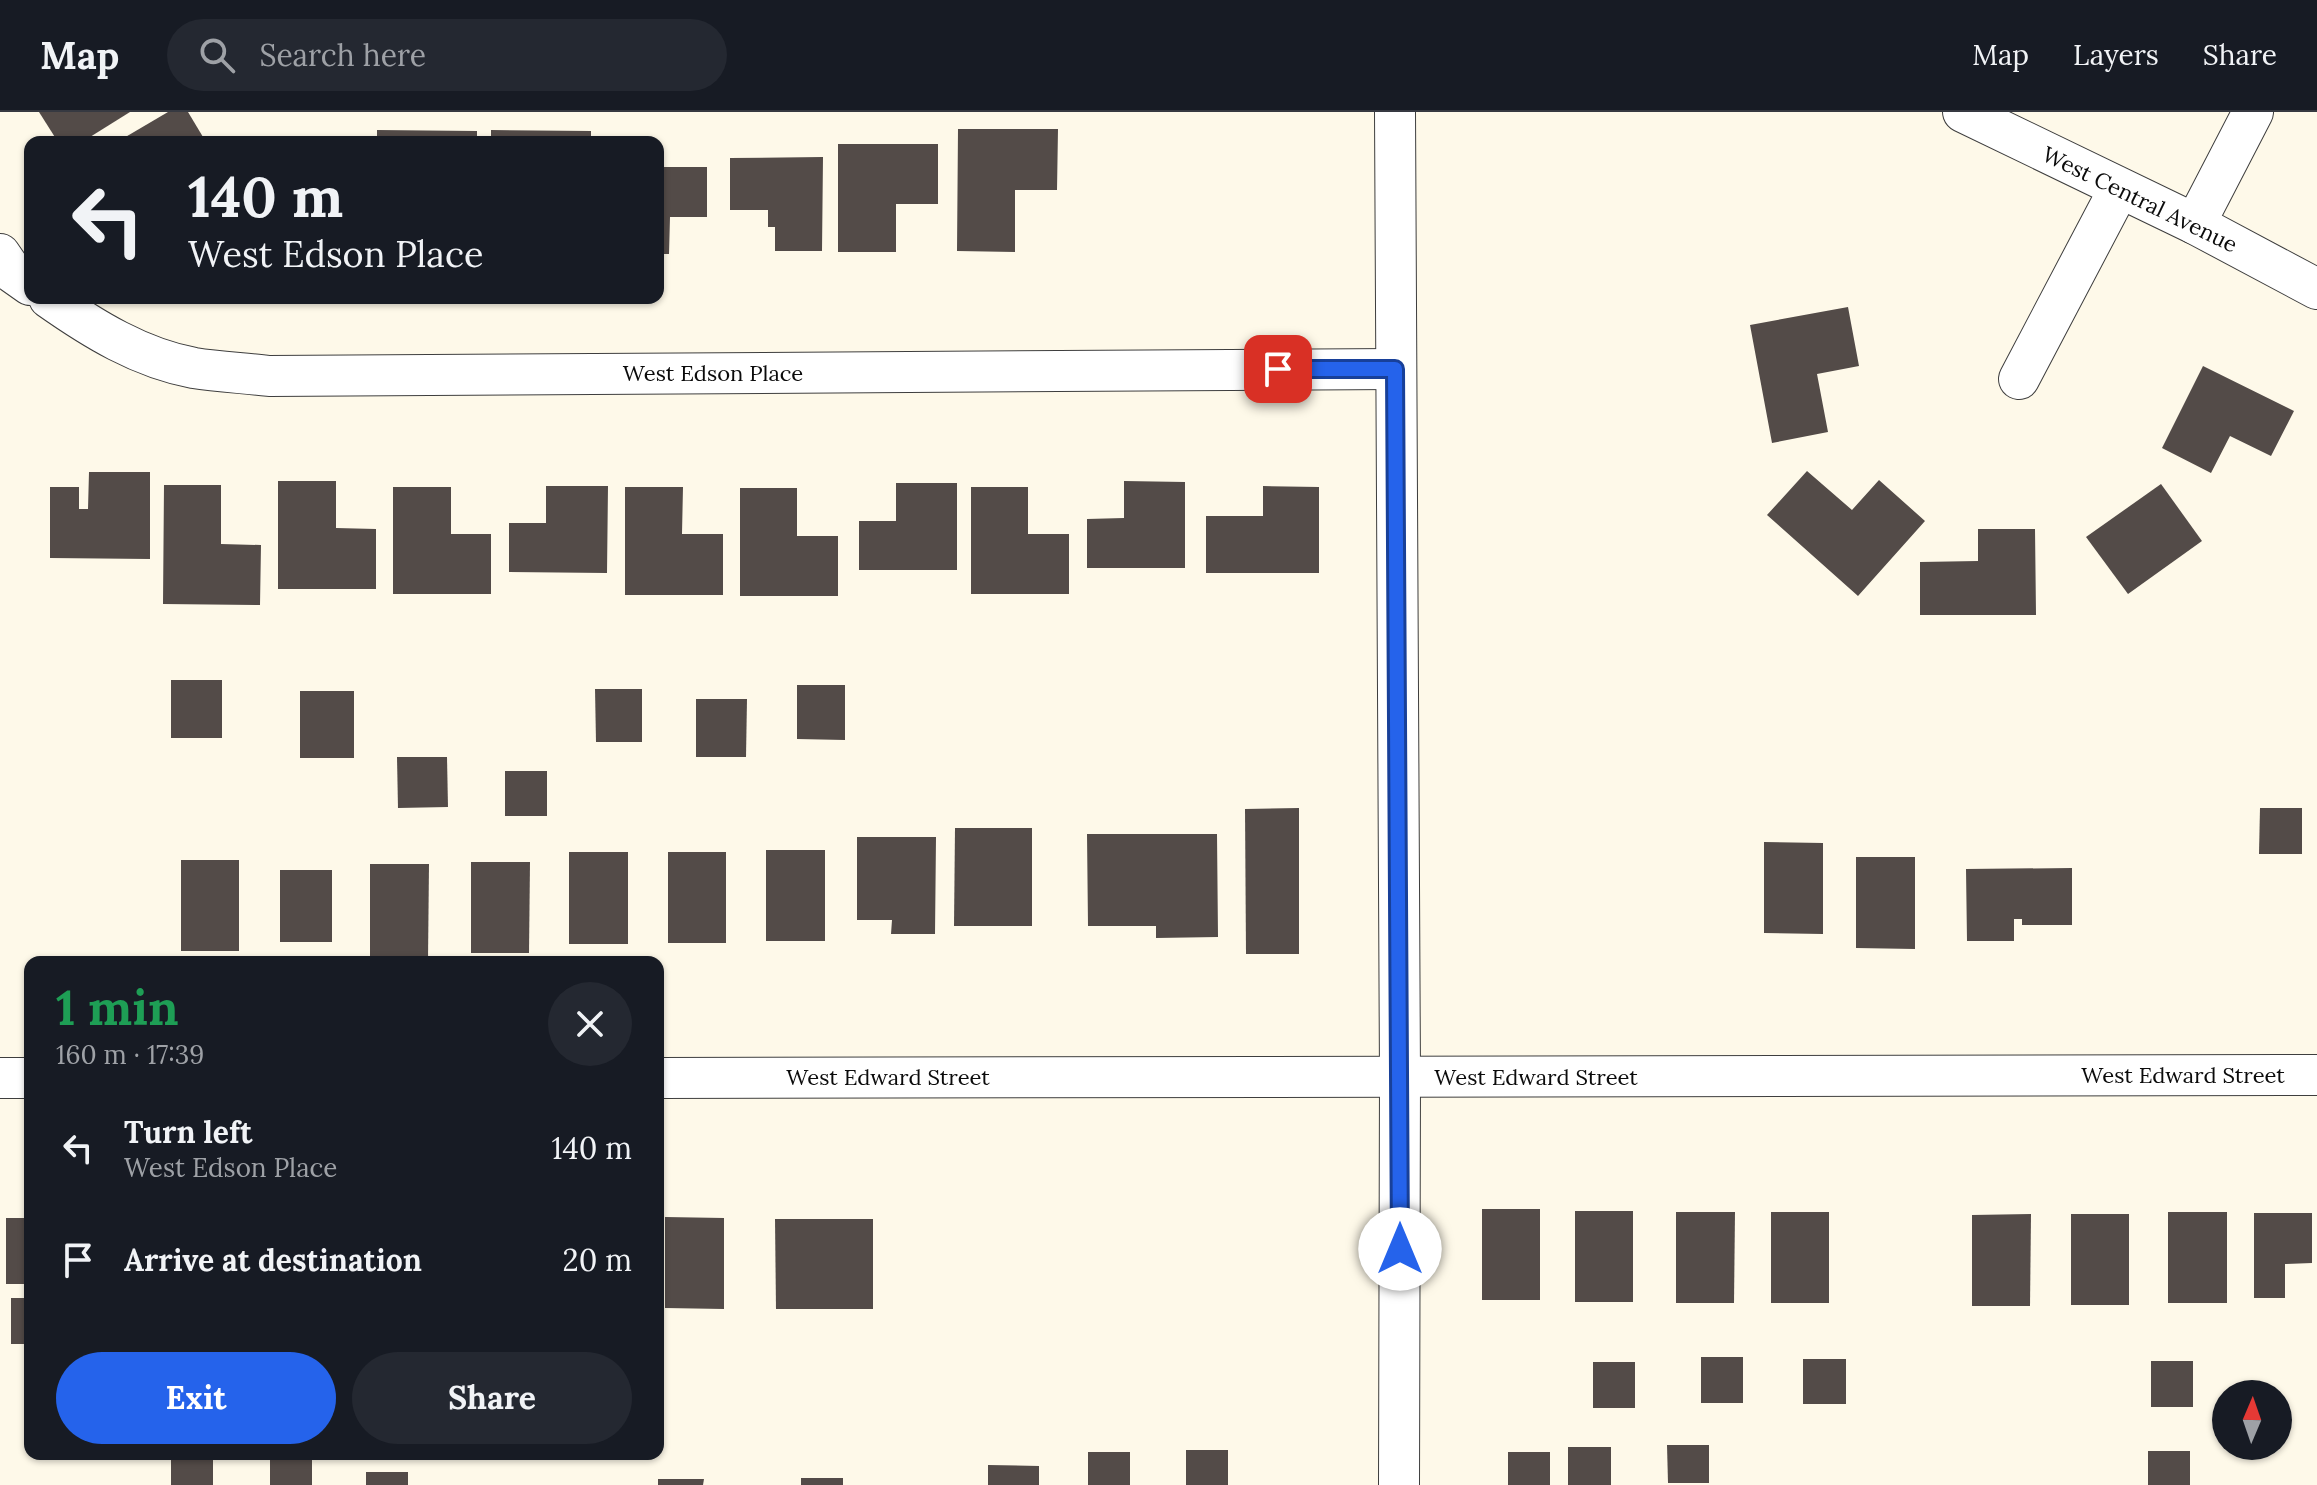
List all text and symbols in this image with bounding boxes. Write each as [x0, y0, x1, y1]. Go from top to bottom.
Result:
search box [167, 19, 727, 91]
text: Map [40, 31, 119, 79]
icon: search [195, 33, 239, 77]
text: Search here [259, 36, 426, 74]
text: Map [1972, 37, 2029, 73]
text: Layers [2073, 37, 2159, 73]
text: Share [2203, 37, 2277, 73]
street label: West Central Avenue [2038, 140, 2242, 258]
text: 140 m [188, 161, 343, 232]
icon: left [56, 168, 160, 272]
text: West Edson Place [188, 231, 483, 277]
pin [1244, 335, 1312, 403]
icon: arrive [1256, 347, 1300, 391]
street label: West Edson Place [623, 359, 803, 387]
text: 1 min [56, 977, 179, 1038]
button: close [548, 982, 632, 1066]
text: 160 m · 17:39 [56, 1038, 204, 1071]
street label: West Edward Street [2081, 1061, 2285, 1089]
street label: West Edward Street [786, 1063, 990, 1091]
street label: West Edward Street [1434, 1063, 1638, 1091]
text: Turn left [124, 1113, 252, 1151]
icon: left [56, 1126, 100, 1170]
text: 140 m [551, 1129, 632, 1167]
text: West Edson Place [124, 1151, 337, 1184]
position arrow [1358, 1207, 1442, 1291]
icon: arrive [56, 1238, 100, 1282]
text: Arrive at destination [124, 1241, 422, 1279]
text: 20 m [563, 1241, 632, 1279]
button: Exit [56, 1352, 336, 1444]
button: Share [352, 1352, 632, 1444]
north arrow [2212, 1380, 2292, 1460]
map controls [2212, 1380, 2292, 1460]

